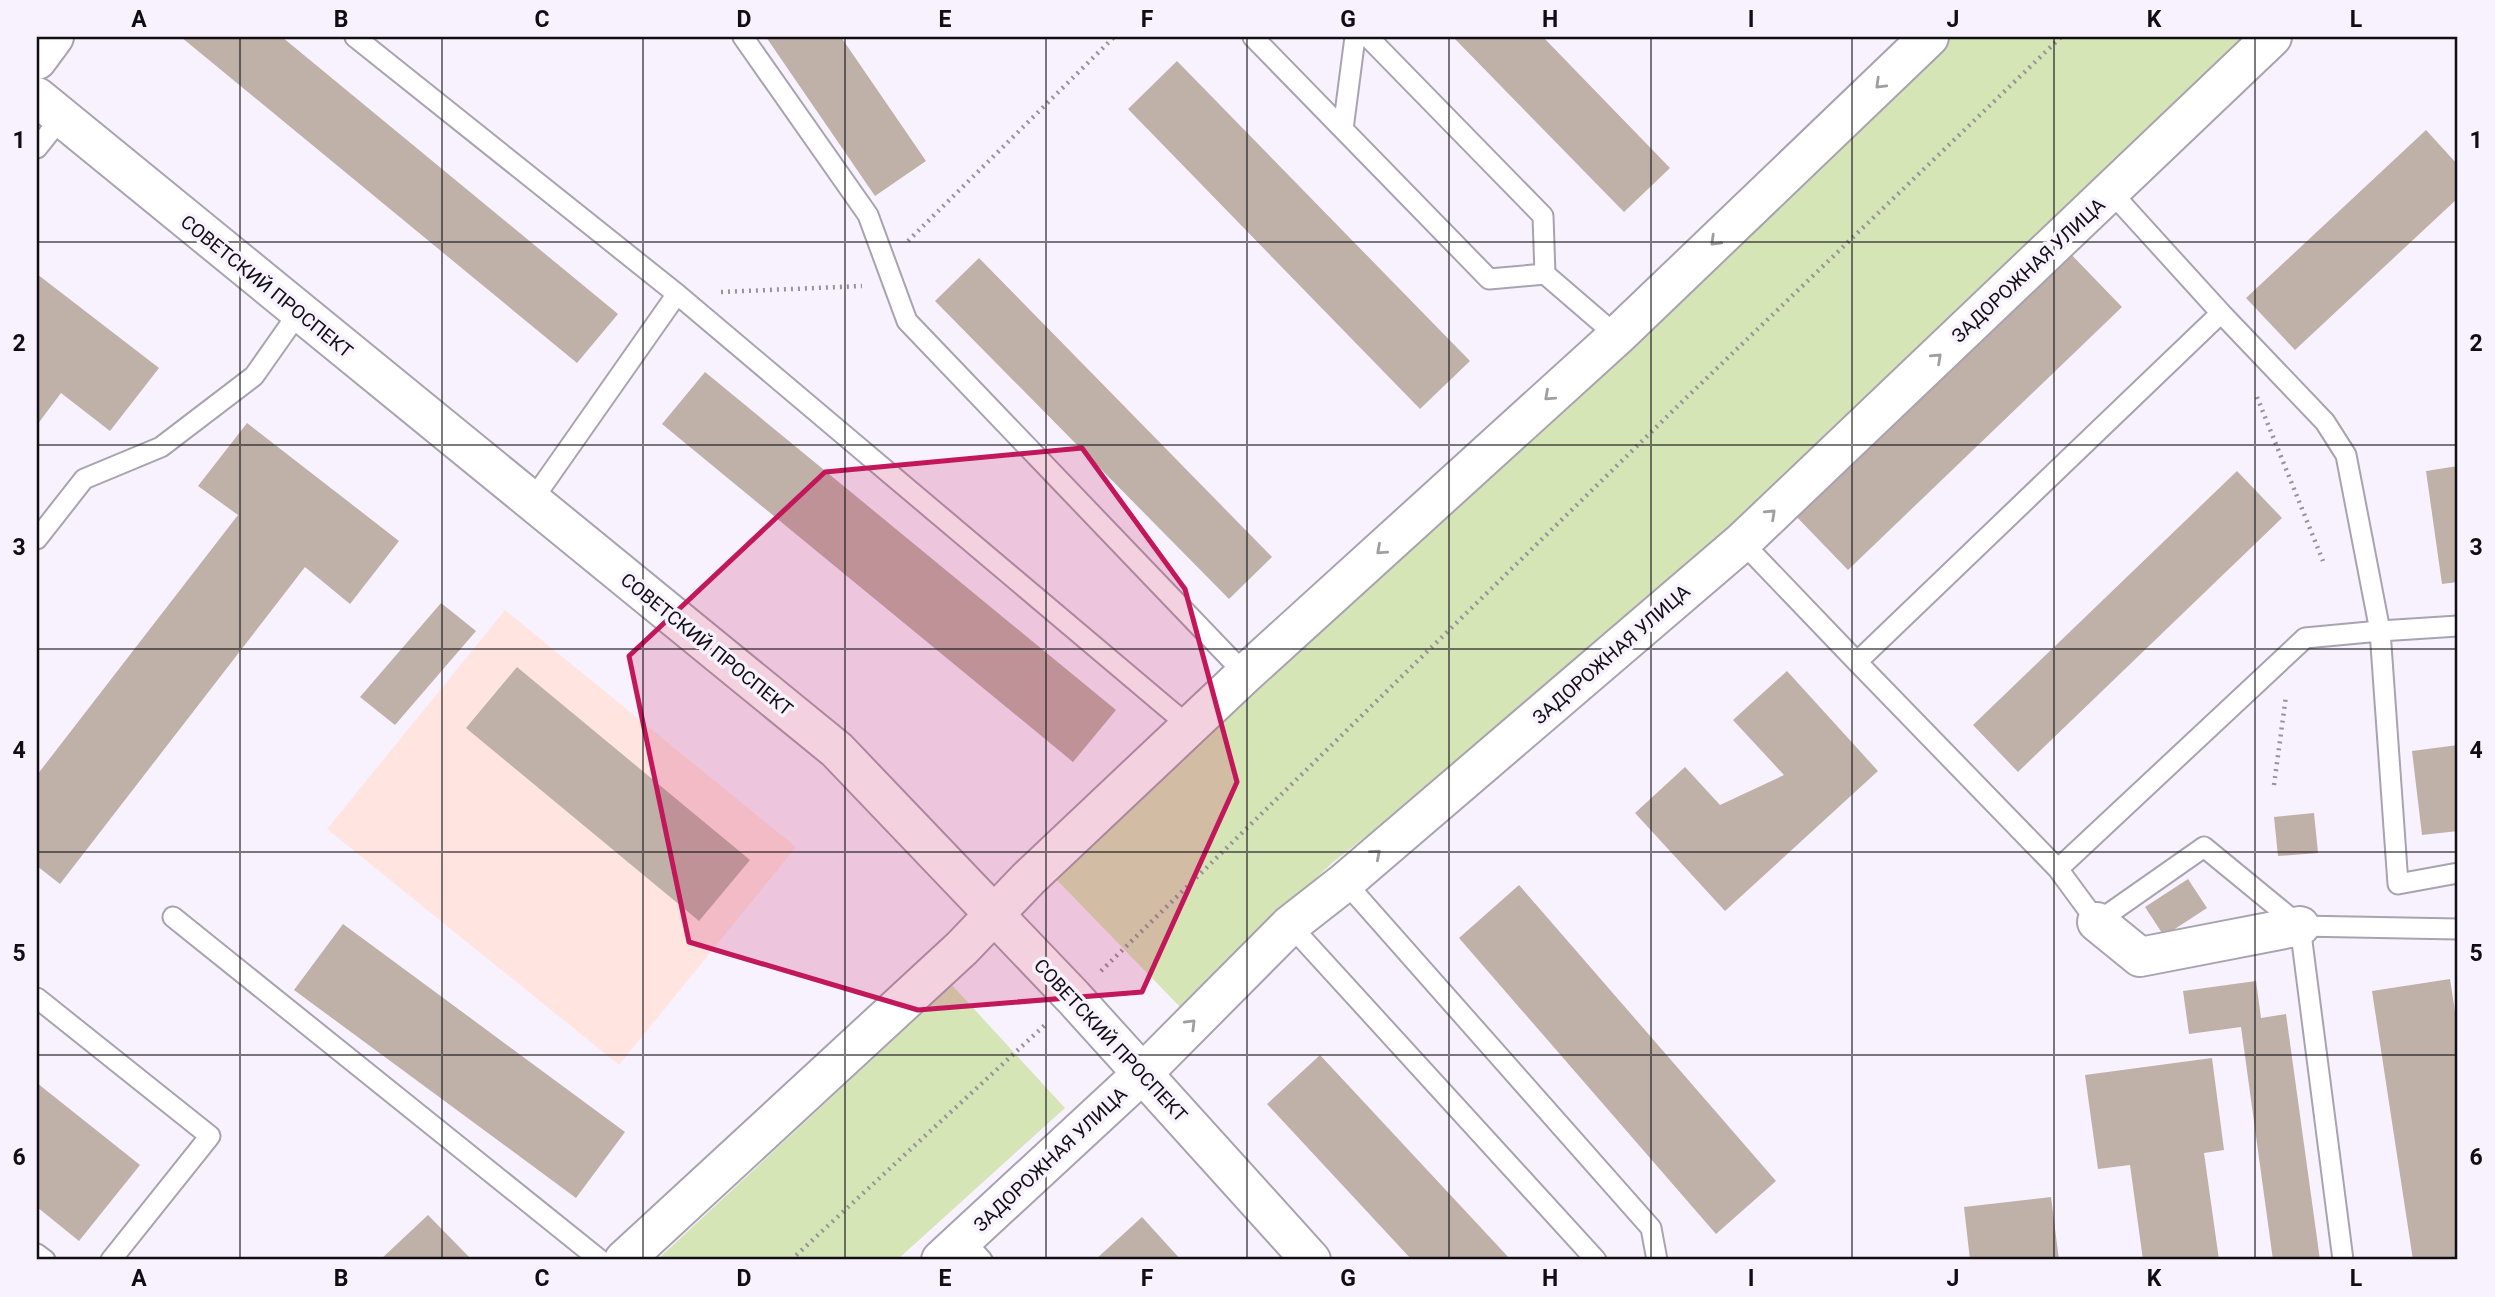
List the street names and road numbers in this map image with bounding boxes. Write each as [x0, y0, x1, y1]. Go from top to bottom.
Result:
street label: ЗАДОРОЖНАЯ УЛИЦА [1947, 193, 2110, 347]
street label: СОВЕТСКИЙ ПРОСПЕКТ [176, 210, 357, 363]
street label: СОВЕТСКИЙ ПРОСПЕКТ [616, 568, 797, 721]
street label: ЗАДОРОЖНАЯ УЛИЦА [1528, 579, 1695, 729]
street label: СОВЕТСКИЙ ПРОСПЕКТ [1029, 954, 1192, 1127]
street label: ЗАДОРОЖНАЯ УЛИЦА [969, 1082, 1132, 1236]

